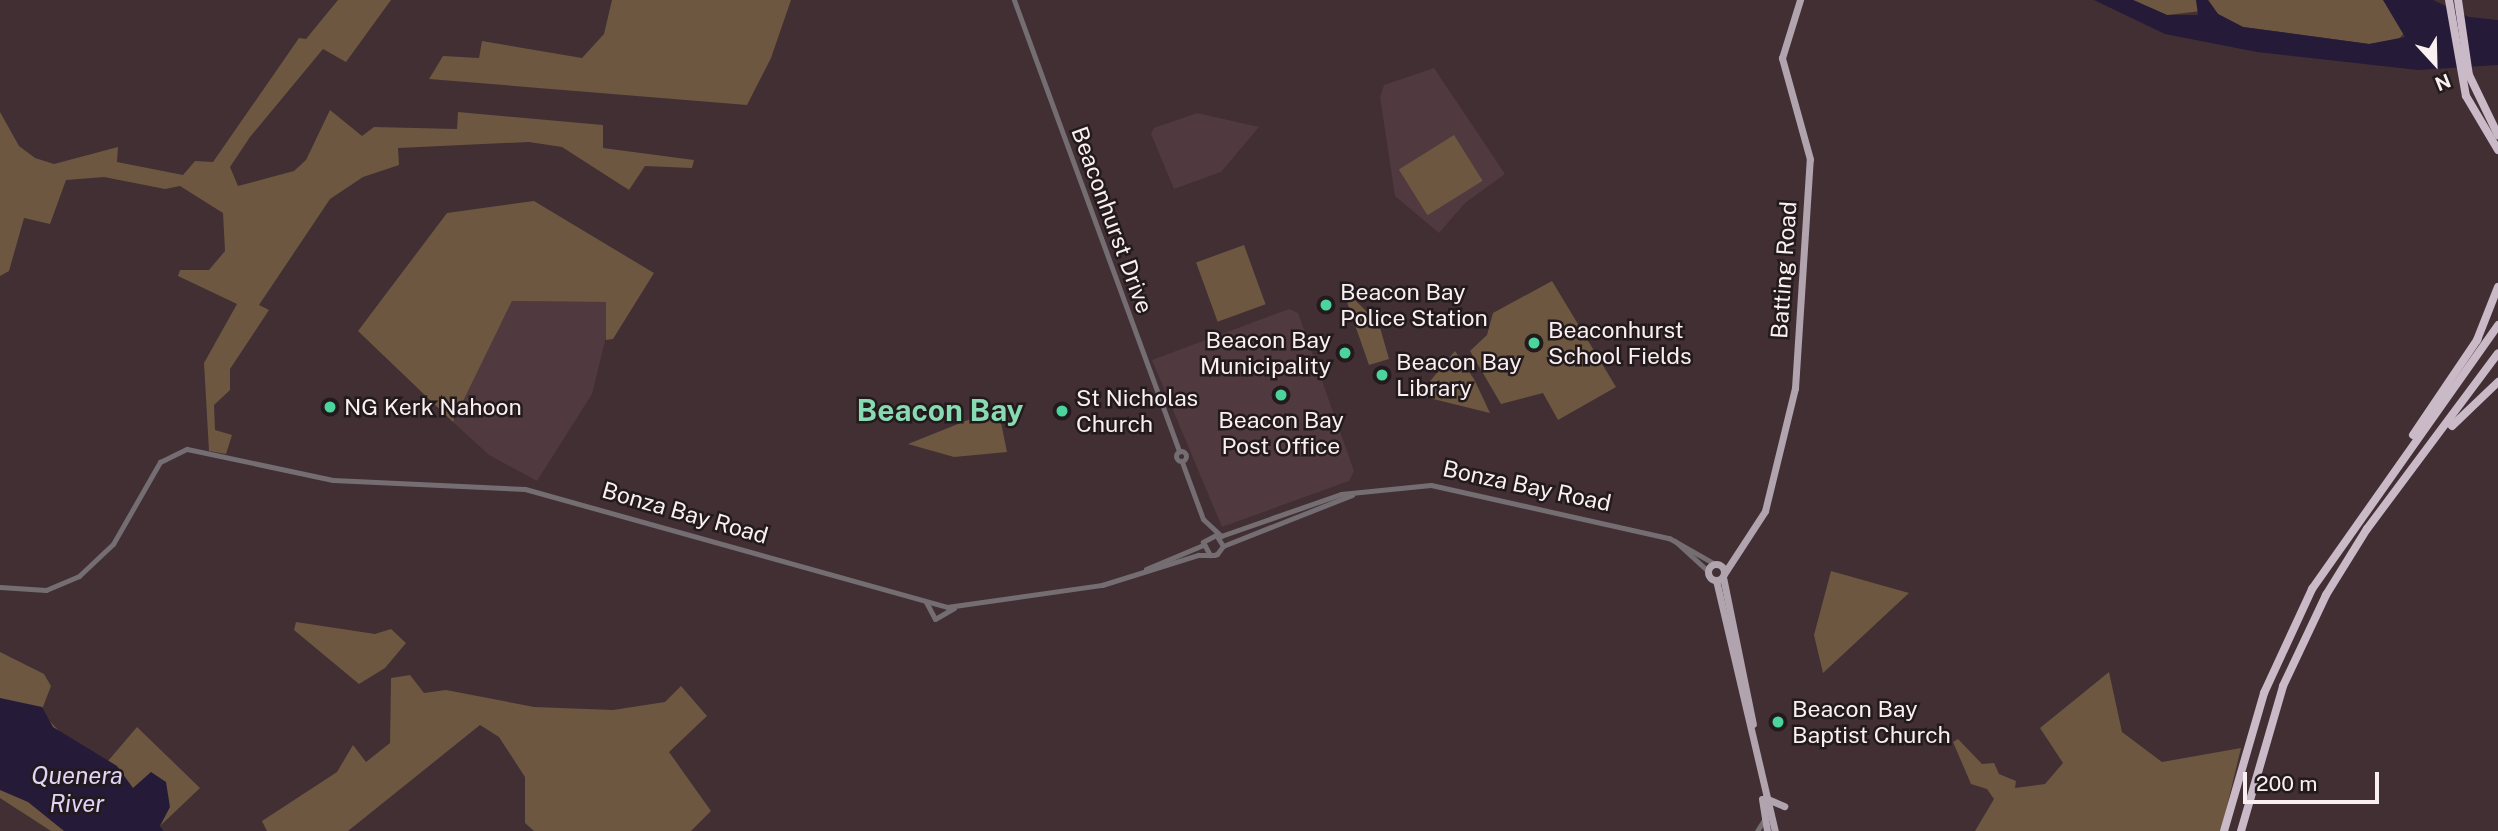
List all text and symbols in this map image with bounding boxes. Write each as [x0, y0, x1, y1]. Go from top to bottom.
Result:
north arrow [2400, 28, 2470, 98]
text: N [2432, 69, 2454, 95]
street label: Beaconhurst Drive [1065, 123, 1159, 317]
street label: Batting Road [1765, 200, 1803, 340]
place label: Beacon Bay Police Station [1340, 278, 1488, 332]
marker: Beacon Bay Police Station [1318, 297, 1334, 313]
place label: Beaconhurst School Fields [1548, 316, 1692, 370]
place label: Beacon Bay Municipality [1200, 326, 1331, 380]
marker: Beaconhurst School Fields [1526, 335, 1542, 351]
marker: Beacon Bay Municipality [1337, 345, 1353, 361]
place label: Beacon Bay Library [1396, 348, 1521, 402]
marker: Beacon Bay Library [1374, 367, 1390, 383]
place label: St Nicholas Church [1076, 384, 1198, 438]
marker: Beacon Bay Post Office [1273, 387, 1289, 403]
district label: Beacon Bay [857, 392, 1023, 428]
place label: NG Kerk Nahoon [344, 393, 522, 421]
marker: NG Kerk Nahoon [322, 399, 338, 415]
marker: St Nicholas Church [1054, 403, 1070, 419]
place label: Beacon Bay Post Office [1218, 406, 1344, 460]
street label: Bonza Bay Road [1440, 455, 1614, 517]
street label: Bonza Bay Road [599, 476, 771, 550]
place label: Beacon Bay Baptist Church [1792, 695, 1951, 749]
marker: Beacon Bay Baptist Church [1770, 714, 1786, 730]
scale bar [2246, 758, 2382, 802]
water label: Quenera River [31, 762, 123, 818]
text: 200 m [2256, 771, 2317, 796]

